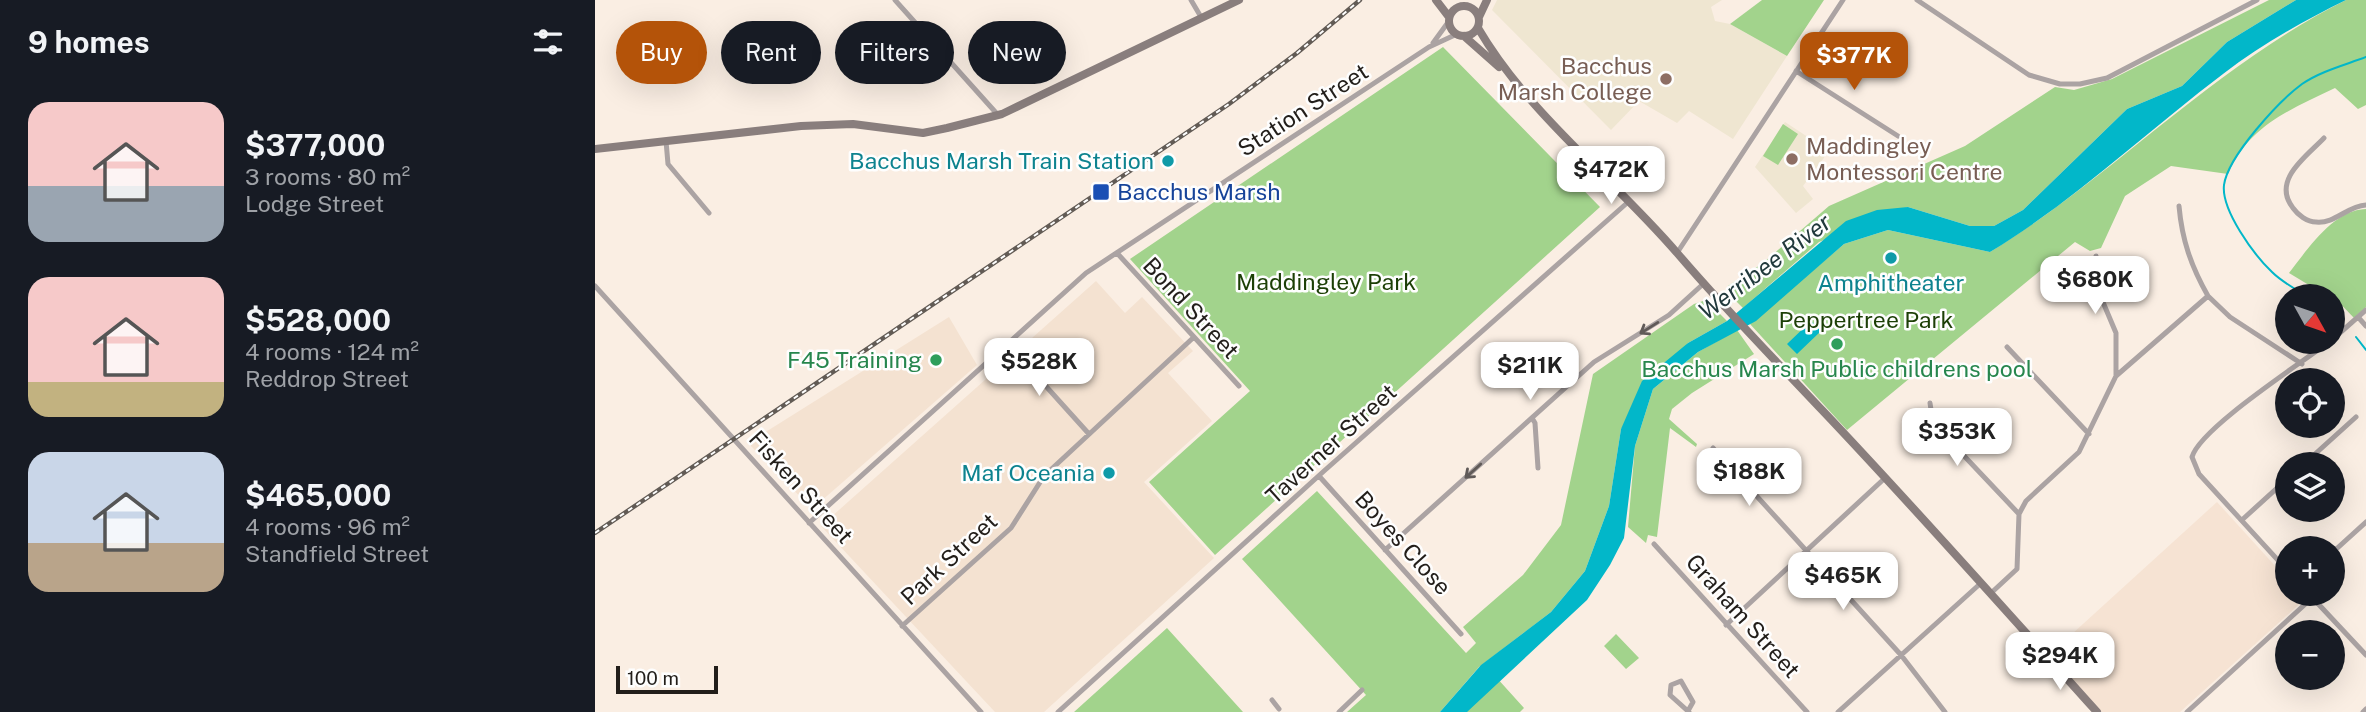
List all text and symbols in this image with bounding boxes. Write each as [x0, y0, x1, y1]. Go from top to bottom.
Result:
chip: Buy [616, 21, 707, 84]
chip: Rent [721, 21, 821, 84]
chip: Filters [835, 21, 954, 84]
chip: New [968, 21, 1066, 84]
icon: filters [529, 23, 567, 61]
text: 9 homes [28, 24, 150, 60]
pin: $377K [1805, 32, 1903, 92]
text: $377K [1816, 41, 1892, 68]
place label: Bacchus Marsh College [1498, 52, 1652, 105]
street label: Station Street [1233, 57, 1373, 162]
marker: Bacchus Marsh College [1658, 71, 1674, 87]
text: $377,000 [245, 127, 385, 163]
icon: home [84, 130, 168, 214]
place label: Maddingley Montessori Centre [1806, 132, 2002, 185]
pin: $472K [1562, 146, 1660, 206]
place label: Bacchus Marsh Train Station [849, 147, 1154, 174]
marker: Maddingley Montessori Centre [1784, 151, 1800, 167]
marker: Bacchus Marsh Train Station [1160, 153, 1176, 169]
text: $472K [1573, 155, 1649, 182]
text: 3 rooms · 80 m² [245, 163, 410, 190]
place label: Bacchus Marsh [1117, 178, 1281, 205]
marker: Bacchus Marsh [1091, 182, 1111, 202]
text: Lodge Street [245, 190, 384, 217]
water label: Werribee River [1693, 207, 1837, 325]
marker: Amphitheater [1883, 250, 1899, 266]
street label: Bond Street [1138, 252, 1245, 364]
pin: $680K [2046, 256, 2144, 316]
text: $680K [2056, 265, 2134, 292]
park label: Maddingley Park [1236, 268, 1416, 295]
place label: Amphitheater [1818, 269, 1964, 296]
north arrow [2275, 284, 2345, 354]
map controls [2275, 284, 2345, 690]
text: $528,000 [245, 302, 391, 338]
icon: home [84, 305, 168, 389]
park label: Peppertree Park [1779, 306, 1954, 333]
one-way arrow [1640, 321, 1660, 335]
marker: Bacchus Marsh Public childrens pool [1829, 336, 1845, 352]
text: 4 rooms · 124 m² [245, 338, 419, 365]
pin: $528K [990, 338, 1088, 398]
pin: $211K [1481, 342, 1579, 402]
place label: F45 Training [787, 346, 922, 373]
text: $528K [1000, 347, 1078, 374]
text: $211K [1497, 351, 1563, 378]
marker: F45 Training [928, 352, 944, 368]
place label: Bacchus Marsh Public childrens pool [1641, 355, 2033, 382]
text: Reddrop Street [245, 365, 409, 392]
button: locate [2275, 368, 2345, 438]
street label: Taverner Street [1260, 378, 1401, 509]
pin: $353K [1908, 408, 2006, 468]
text: $353K [1918, 417, 1996, 444]
street label: Fisken Street [744, 425, 859, 549]
pin: $188K [1700, 448, 1798, 508]
button: layers [2275, 452, 2345, 522]
text: $188K [1713, 457, 1785, 484]
place label: Maf Oceania [961, 459, 1095, 486]
one-way arrow [1465, 462, 1482, 479]
marker: Maf Oceania [1101, 465, 1117, 481]
text: $465,000 [245, 477, 391, 513]
icon: home [84, 480, 168, 564]
street label: Boyes Close [1350, 485, 1457, 600]
street label: Park Street [895, 507, 1002, 610]
text: 4 rooms · 96 m² [245, 513, 410, 540]
button: + [2275, 536, 2345, 606]
text: Standfield Street [245, 540, 429, 567]
street label: Graham Street [1681, 548, 1806, 683]
pin: $465K [1794, 552, 1892, 612]
text: $465K [1804, 561, 1882, 588]
button: − [2275, 620, 2345, 690]
pin: $294K [2011, 632, 2109, 692]
text: $294K [2022, 641, 2098, 668]
scale bar [616, 663, 717, 695]
text: 100 m [627, 667, 679, 689]

